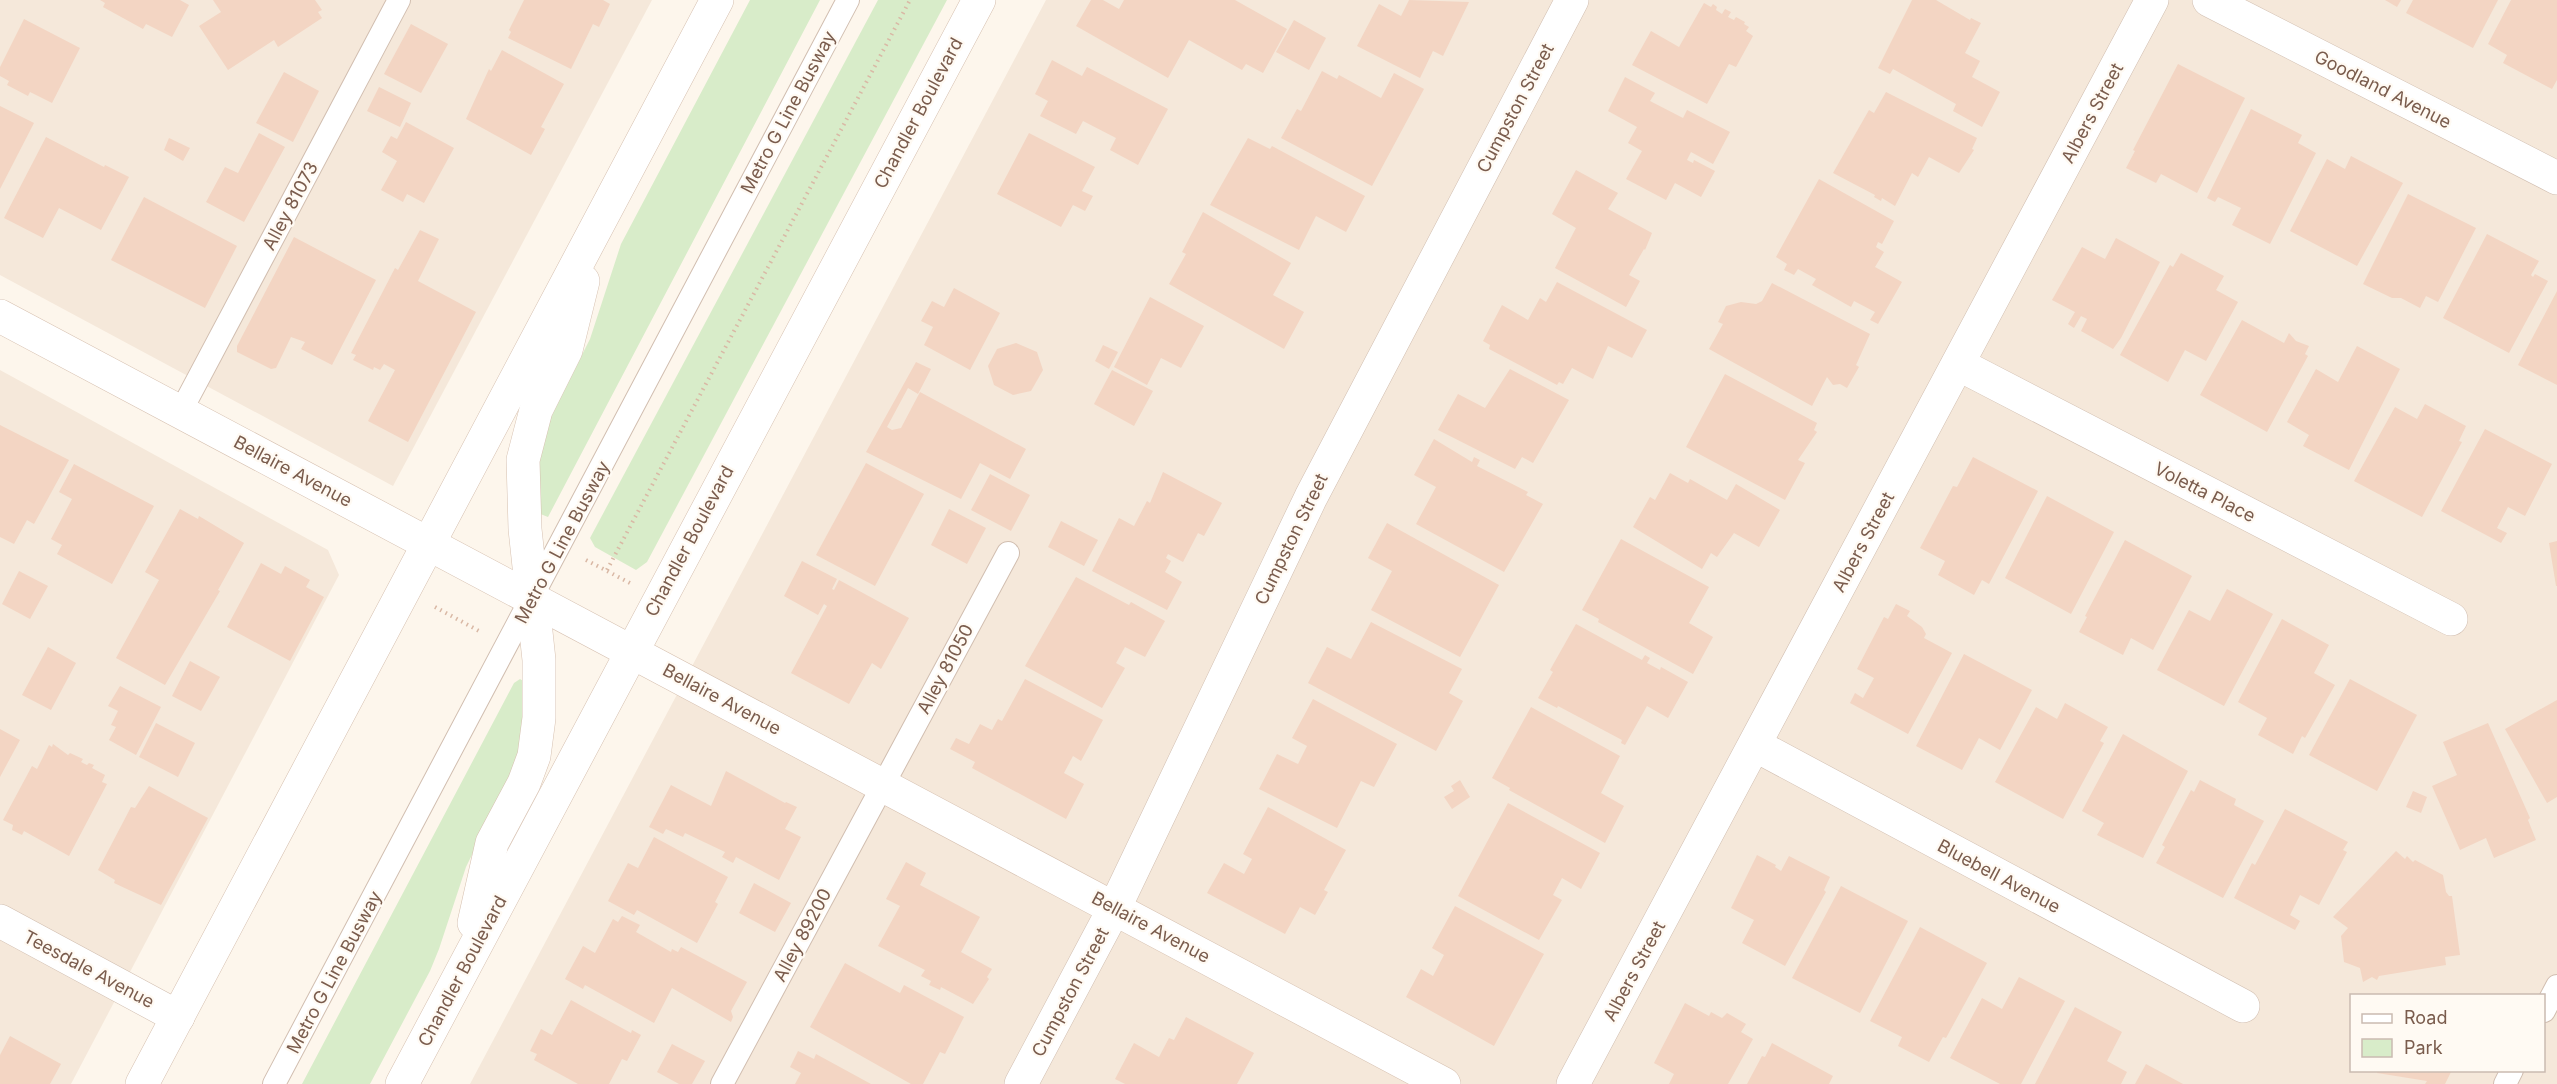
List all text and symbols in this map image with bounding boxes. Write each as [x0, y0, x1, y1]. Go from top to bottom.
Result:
street label: Metro G Line Busway [736, 27, 840, 197]
street label: Chandler Boulevard [869, 34, 967, 192]
street label: Cumpston Street [1472, 40, 1558, 176]
street label: Goodland Avenue [2311, 45, 2455, 133]
street label: Albers Street [2057, 59, 2127, 167]
street label: Alley 81073 [258, 158, 322, 254]
street label: Bellaire Avenue [230, 431, 356, 511]
street label: Metro G Line Busway [510, 457, 614, 627]
street label: Voletta Place [2151, 458, 2259, 526]
street label: Chandler Boulevard [640, 462, 738, 620]
street label: Cumpston Street [1250, 470, 1332, 608]
street label: Albers Street [1828, 488, 1898, 596]
street label: Alley 81050 [913, 621, 977, 717]
street label: Bellaire Avenue [659, 659, 785, 739]
street label: Bluebell Avenue [1934, 835, 2064, 917]
street label: Alley 89200 [769, 885, 835, 985]
street label: Metro G Line Busway [282, 887, 386, 1057]
street label: Bellaire Avenue [1088, 887, 1214, 967]
street label: Chandler Boulevard [413, 892, 511, 1050]
street label: Albers Street [1599, 917, 1669, 1025]
street label: Cumpston Street [1027, 924, 1113, 1060]
street label: Teesdale Avenue [20, 926, 158, 1012]
legend [2350, 994, 2545, 1072]
text: Road [2404, 1007, 2447, 1028]
text: Park [2404, 1037, 2443, 1058]

